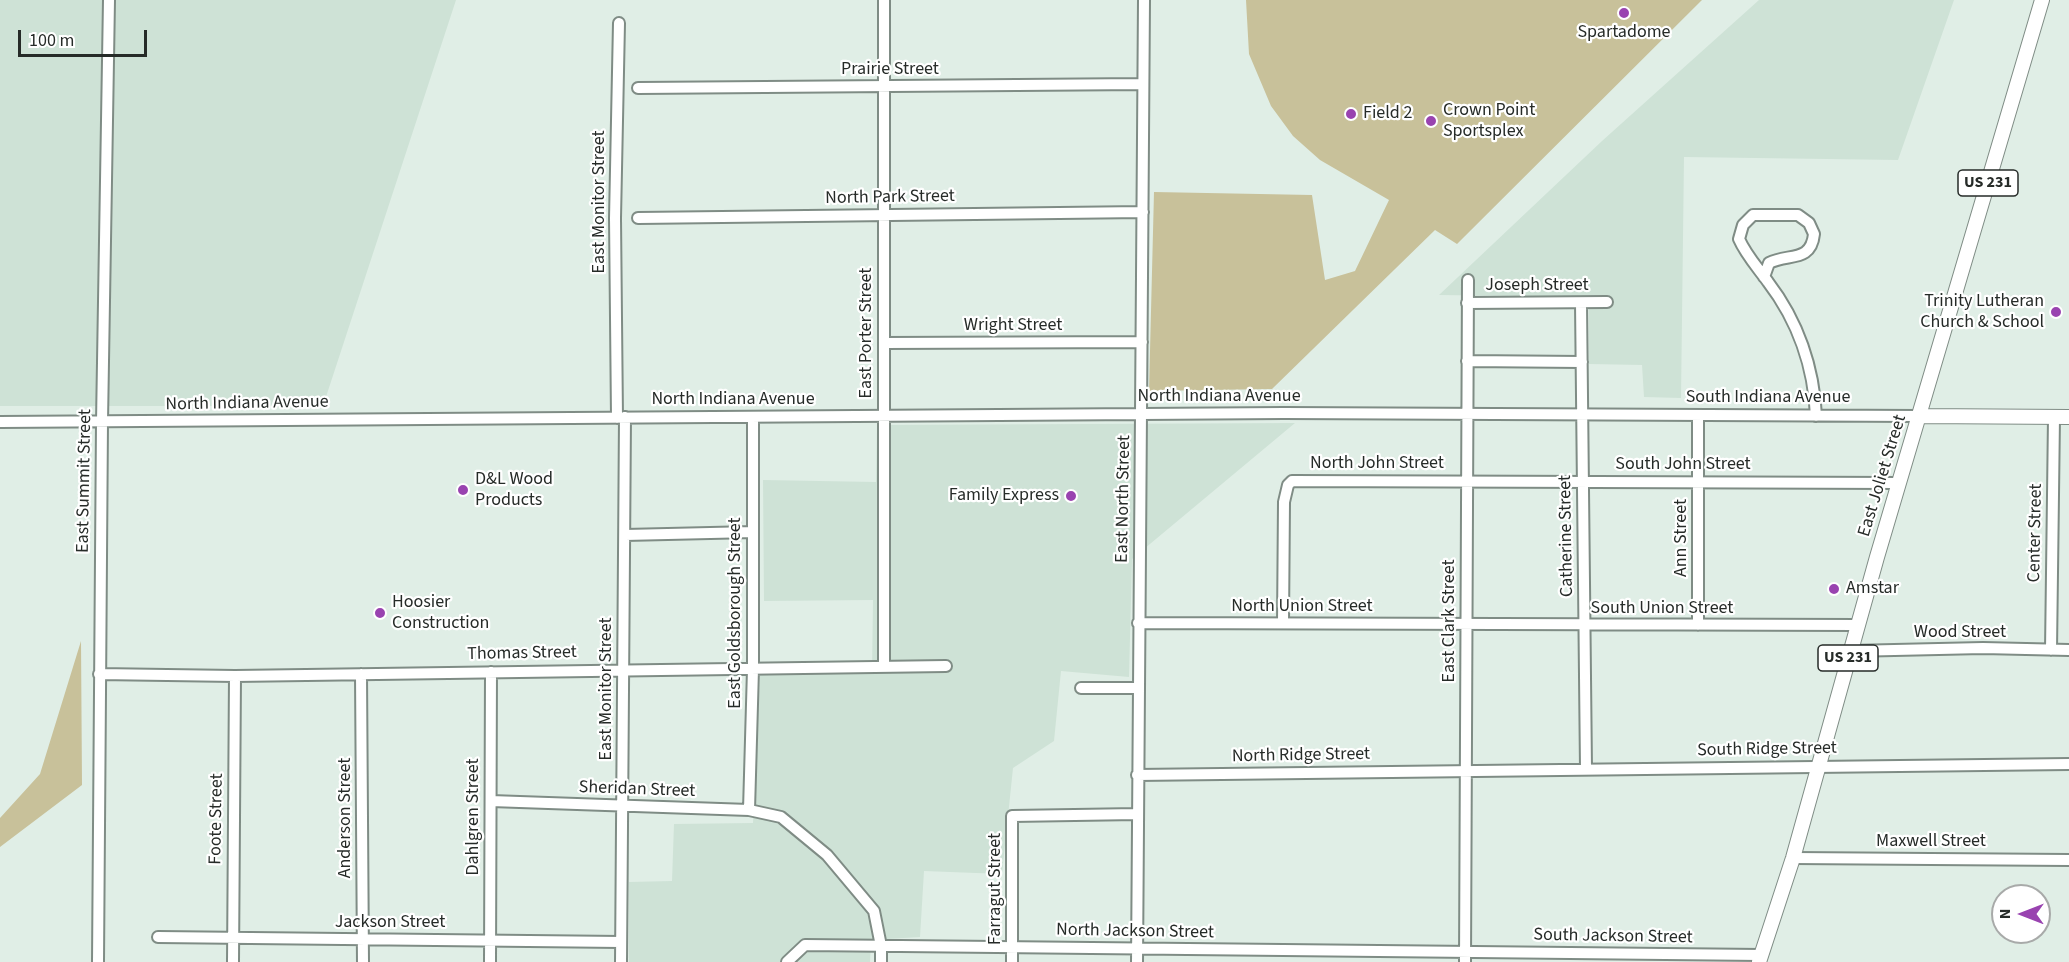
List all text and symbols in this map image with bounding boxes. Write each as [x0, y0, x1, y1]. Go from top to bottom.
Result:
marker: Spartadome [1617, 6, 1631, 20]
scale bar [21, 18, 150, 56]
place label: Spartadome [1577, 22, 1671, 44]
text: 100 m [29, 28, 74, 53]
street label: Prairie Street [841, 59, 939, 81]
place label: Crown Point Sportsplex [1443, 100, 1535, 142]
place label: Field 2 [1363, 103, 1412, 125]
marker: Field 2 [1344, 107, 1358, 121]
marker: Crown Point Sportsplex [1424, 114, 1438, 128]
street label: East Monitor Street [589, 130, 611, 274]
road number: US 231 [1958, 170, 2018, 196]
street label: North Park Street [825, 186, 955, 210]
street label: East Porter Street [856, 268, 878, 398]
street label: Joseph Street [1485, 275, 1589, 297]
place label: Trinity Lutheran Church & School [1920, 291, 2044, 334]
marker: Trinity Lutheran Church & School [2049, 305, 2063, 319]
street label: Wright Street [964, 315, 1062, 337]
street label: North Indiana Avenue [1137, 386, 1301, 408]
street label: South Indiana Avenue [1686, 387, 1850, 409]
street label: North Indiana Avenue [651, 389, 815, 411]
street label: North Indiana Avenue [165, 392, 329, 416]
street label: East Summit Street [73, 409, 97, 553]
street label: East Joliet Street [1854, 412, 1912, 540]
street label: East North Street [1112, 435, 1136, 563]
street label: North John Street [1310, 453, 1444, 475]
street label: South John Street [1615, 454, 1751, 476]
place label: D&L Wood Products [475, 469, 553, 512]
street label: Catherine Street [1555, 475, 1579, 597]
marker: D&L Wood Products [456, 483, 470, 497]
street label: Center Street [2024, 483, 2048, 583]
place label: Family Express [949, 485, 1059, 507]
marker: Family Express [1064, 489, 1078, 503]
street label: Ann Street [1671, 499, 1693, 577]
street label: East Goldsborough Street [725, 517, 747, 709]
street label: East Clark Street [1439, 559, 1461, 683]
place label: Amstar [1846, 578, 1899, 600]
marker: Amstar [1827, 582, 1841, 596]
place label: Hoosier Construction [392, 592, 489, 634]
street label: North Union Street [1231, 596, 1373, 618]
street label: South Union Street [1591, 598, 1733, 620]
marker: Hoosier Construction [373, 606, 387, 620]
street label: East Monitor Street [596, 617, 618, 761]
street label: Wood Street [1914, 622, 2006, 644]
street label: Thomas Street [467, 642, 577, 666]
road number: US 231 [1818, 645, 1878, 671]
street label: South Ridge Street [1697, 738, 1837, 762]
street label: North Ridge Street [1232, 744, 1370, 768]
street label: Anderson Street [335, 758, 357, 878]
street label: Dahlgren Street [463, 758, 485, 876]
street label: Foote Street [205, 773, 229, 865]
street label: Sheridan Street [578, 777, 696, 803]
street label: Maxwell Street [1876, 831, 1986, 853]
street label: Farragut Street [985, 833, 1007, 945]
north arrow [1991, 884, 2051, 944]
text: N [1994, 909, 2016, 919]
street label: Jackson Street [335, 912, 445, 934]
street label: North Jackson Street [1056, 920, 1214, 944]
street label: South Jackson Street [1533, 925, 1693, 949]

